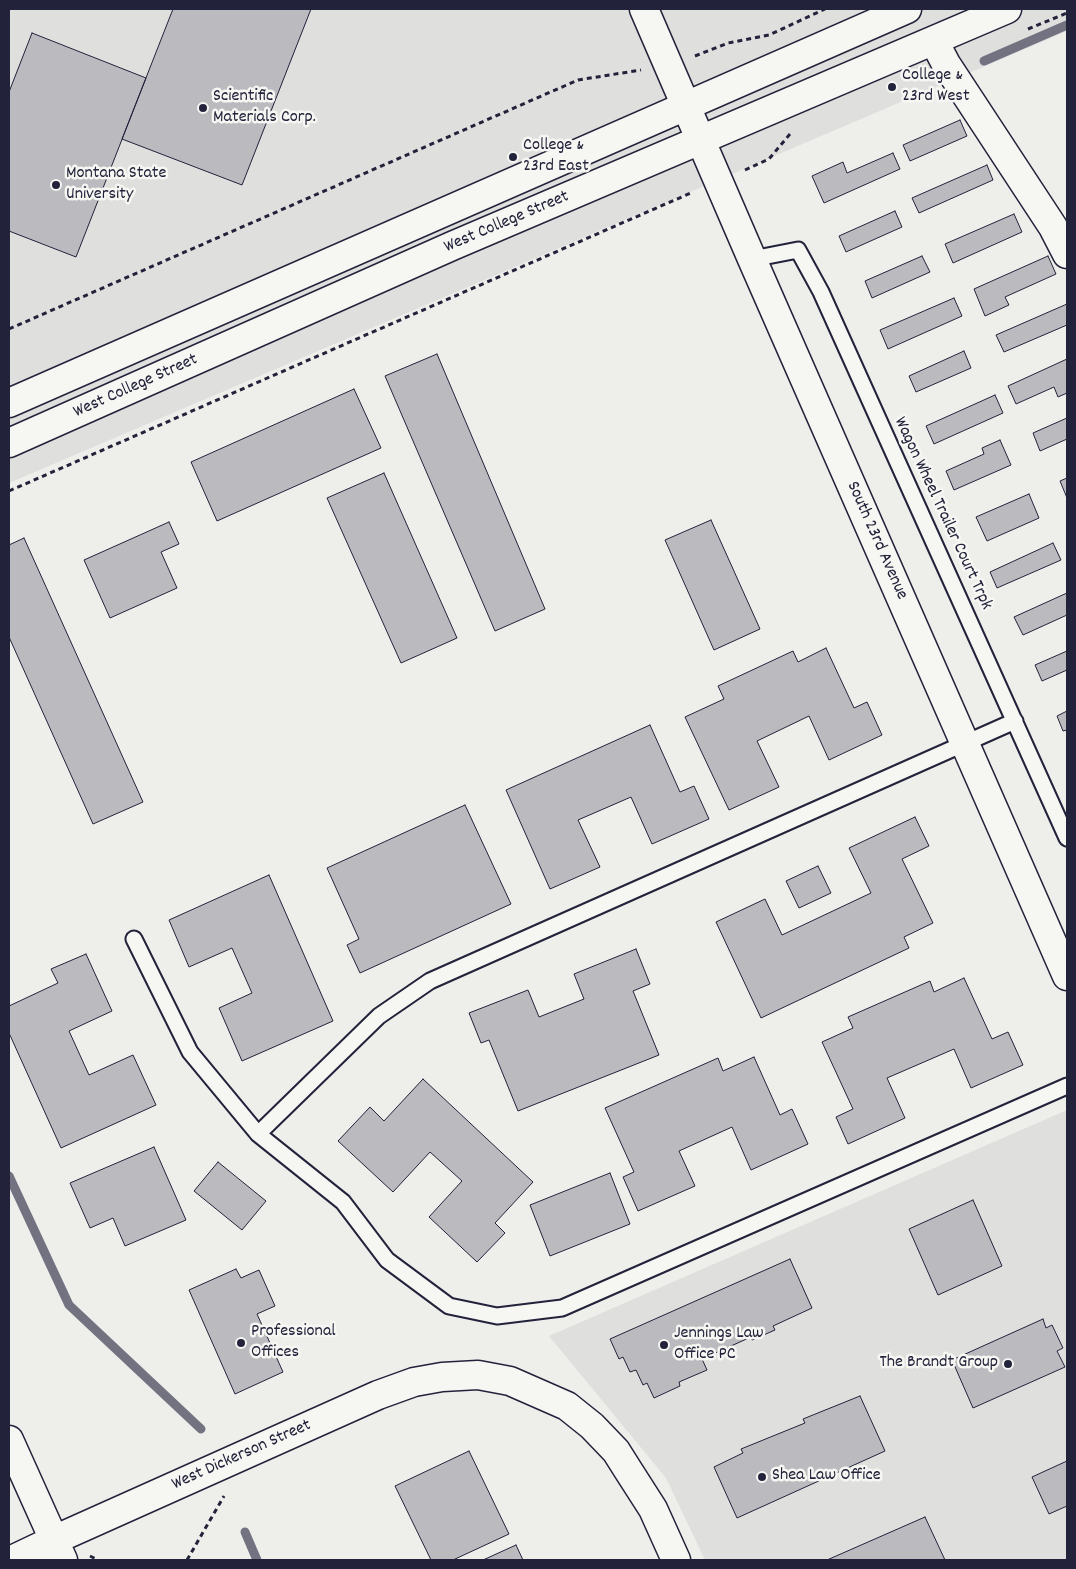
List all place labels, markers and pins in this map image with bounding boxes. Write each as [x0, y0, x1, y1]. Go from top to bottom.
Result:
place label: College & 23rd West [902, 66, 970, 108]
marker: College & 23rd West [886, 81, 898, 93]
place label: Scientific Materials Corp. [213, 87, 316, 130]
marker: Scientific Materials Corp. [197, 102, 209, 114]
place label: College & 23rd East [523, 136, 589, 178]
marker: College & 23rd East [507, 151, 519, 163]
place label: Montana State University [66, 164, 166, 206]
marker: Montana State University [50, 179, 62, 191]
place label: Professional Offices [251, 1322, 336, 1365]
place label: Jennings Law Office PC [674, 1324, 764, 1366]
marker: Professional Offices [235, 1337, 247, 1349]
marker: Jennings Law Office PC [658, 1339, 670, 1351]
place label: The Brandt Group [880, 1353, 998, 1375]
marker: The Brandt Group [1002, 1358, 1014, 1370]
place label: Shea Law Office [772, 1466, 881, 1488]
marker: Shea Law Office [756, 1471, 768, 1483]

